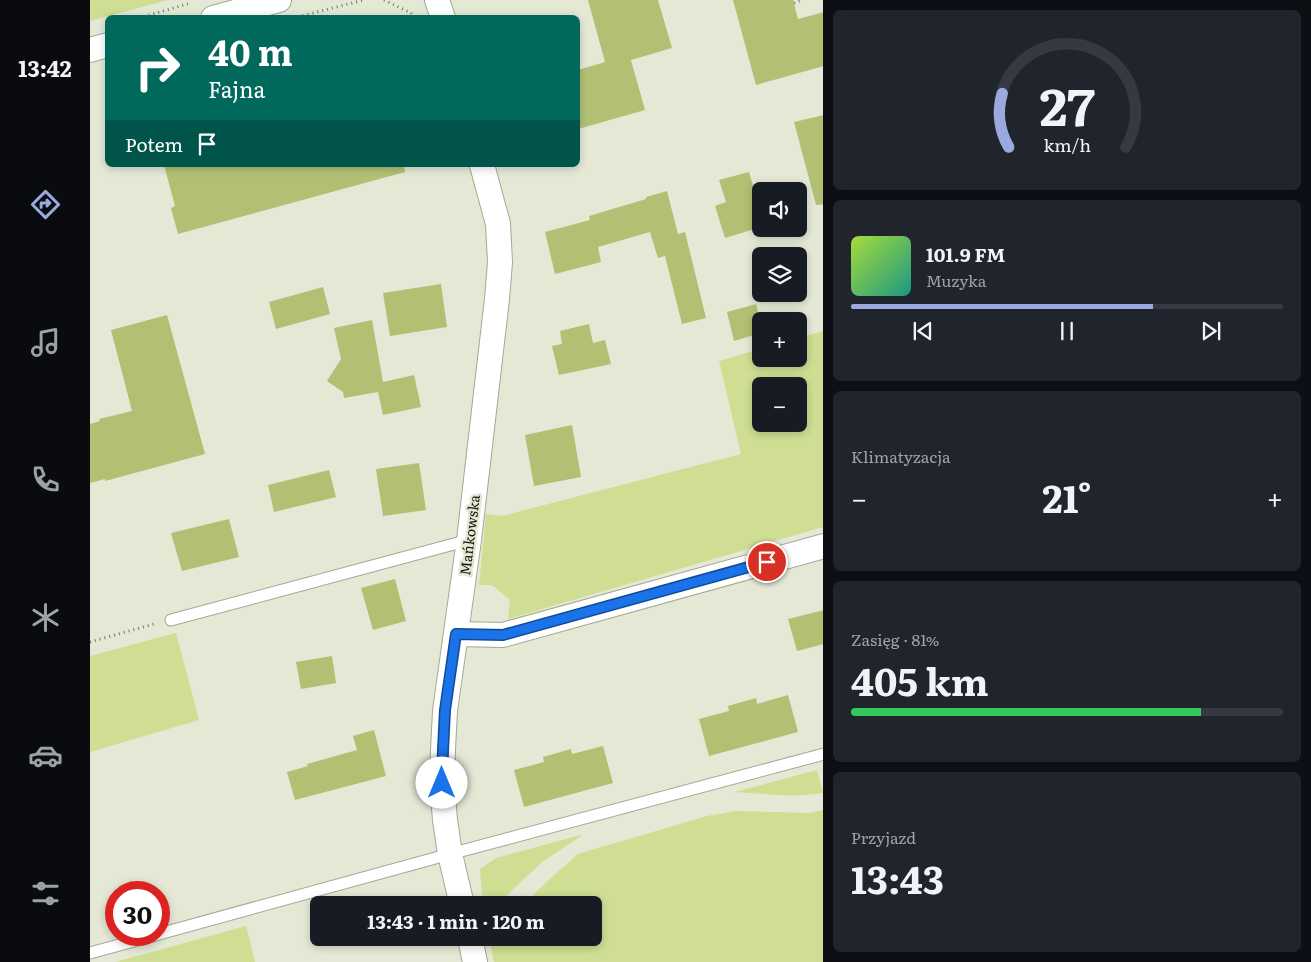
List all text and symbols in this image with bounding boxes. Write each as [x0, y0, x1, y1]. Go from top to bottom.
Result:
text: 40 m [208, 25, 293, 77]
icon: right [125, 35, 190, 100]
text: 13:42 [18, 51, 72, 84]
text: 27 [1039, 65, 1095, 142]
text: Fajna [208, 72, 265, 105]
text: Potem [125, 130, 183, 158]
icon: arrive [193, 130, 221, 158]
text: km/h [1043, 131, 1091, 158]
map controls [752, 182, 807, 432]
button: sound [752, 182, 807, 237]
icon: directions [28, 187, 63, 222]
text: 101.9 FM [926, 240, 1005, 268]
button: layers [752, 247, 807, 302]
text: Muzyka [926, 268, 986, 292]
button: + [752, 312, 807, 367]
icon: previous [909, 317, 937, 345]
icon: pause [1053, 317, 1081, 345]
icon: next [1197, 317, 1225, 345]
icon: music [28, 325, 63, 360]
button: − [752, 377, 807, 432]
text: Klimatyzacja [851, 444, 951, 468]
icon: phone [28, 462, 63, 497]
text: 21° [1042, 468, 1092, 525]
text: − [851, 476, 867, 518]
text: + [1267, 476, 1283, 518]
street label: Mańkowska [454, 493, 484, 577]
pin [746, 541, 788, 583]
icon: arrive [753, 548, 781, 576]
icon: climate [28, 600, 63, 635]
text: Zasięg · 81% [851, 627, 939, 651]
text: 405 km [851, 651, 989, 708]
icon: car [28, 738, 63, 773]
position arrow [415, 756, 467, 808]
text: Przyjazd [851, 825, 916, 849]
text: 13:43 [851, 849, 944, 906]
icon: filters [28, 876, 63, 911]
speed limit sign: 30 [105, 881, 170, 946]
text: 13:43 · 1 min · 120 m [367, 907, 545, 935]

